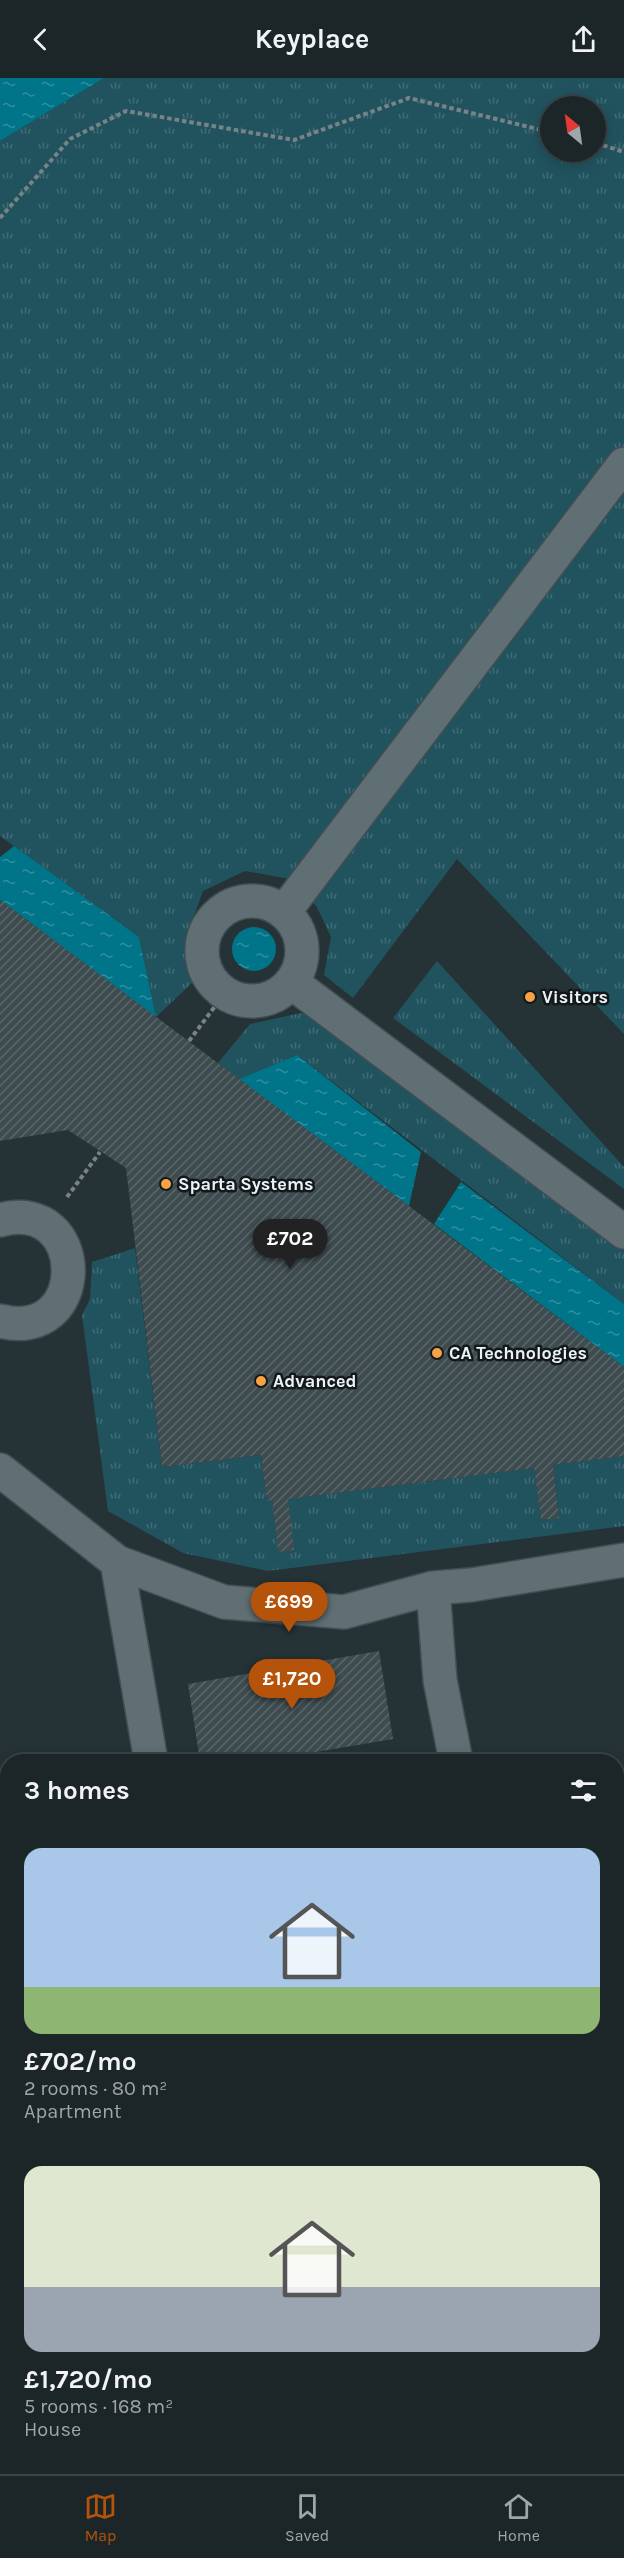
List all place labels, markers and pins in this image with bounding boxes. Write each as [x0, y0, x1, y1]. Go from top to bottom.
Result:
place label: Visitors [542, 986, 608, 1008]
marker: Visitors [523, 990, 537, 1004]
place label: Sparta Systems [178, 1173, 314, 1195]
marker: Sparta Systems [159, 1177, 173, 1191]
pin: £702 [254, 1219, 326, 1270]
place label: CA Technologies [449, 1342, 587, 1364]
marker: CA Technologies [430, 1346, 444, 1360]
place label: Advanced [273, 1370, 357, 1392]
marker: Advanced [254, 1374, 268, 1388]
pin: £699 [253, 1582, 325, 1633]
pin: £1,720 [243, 1659, 341, 1710]

